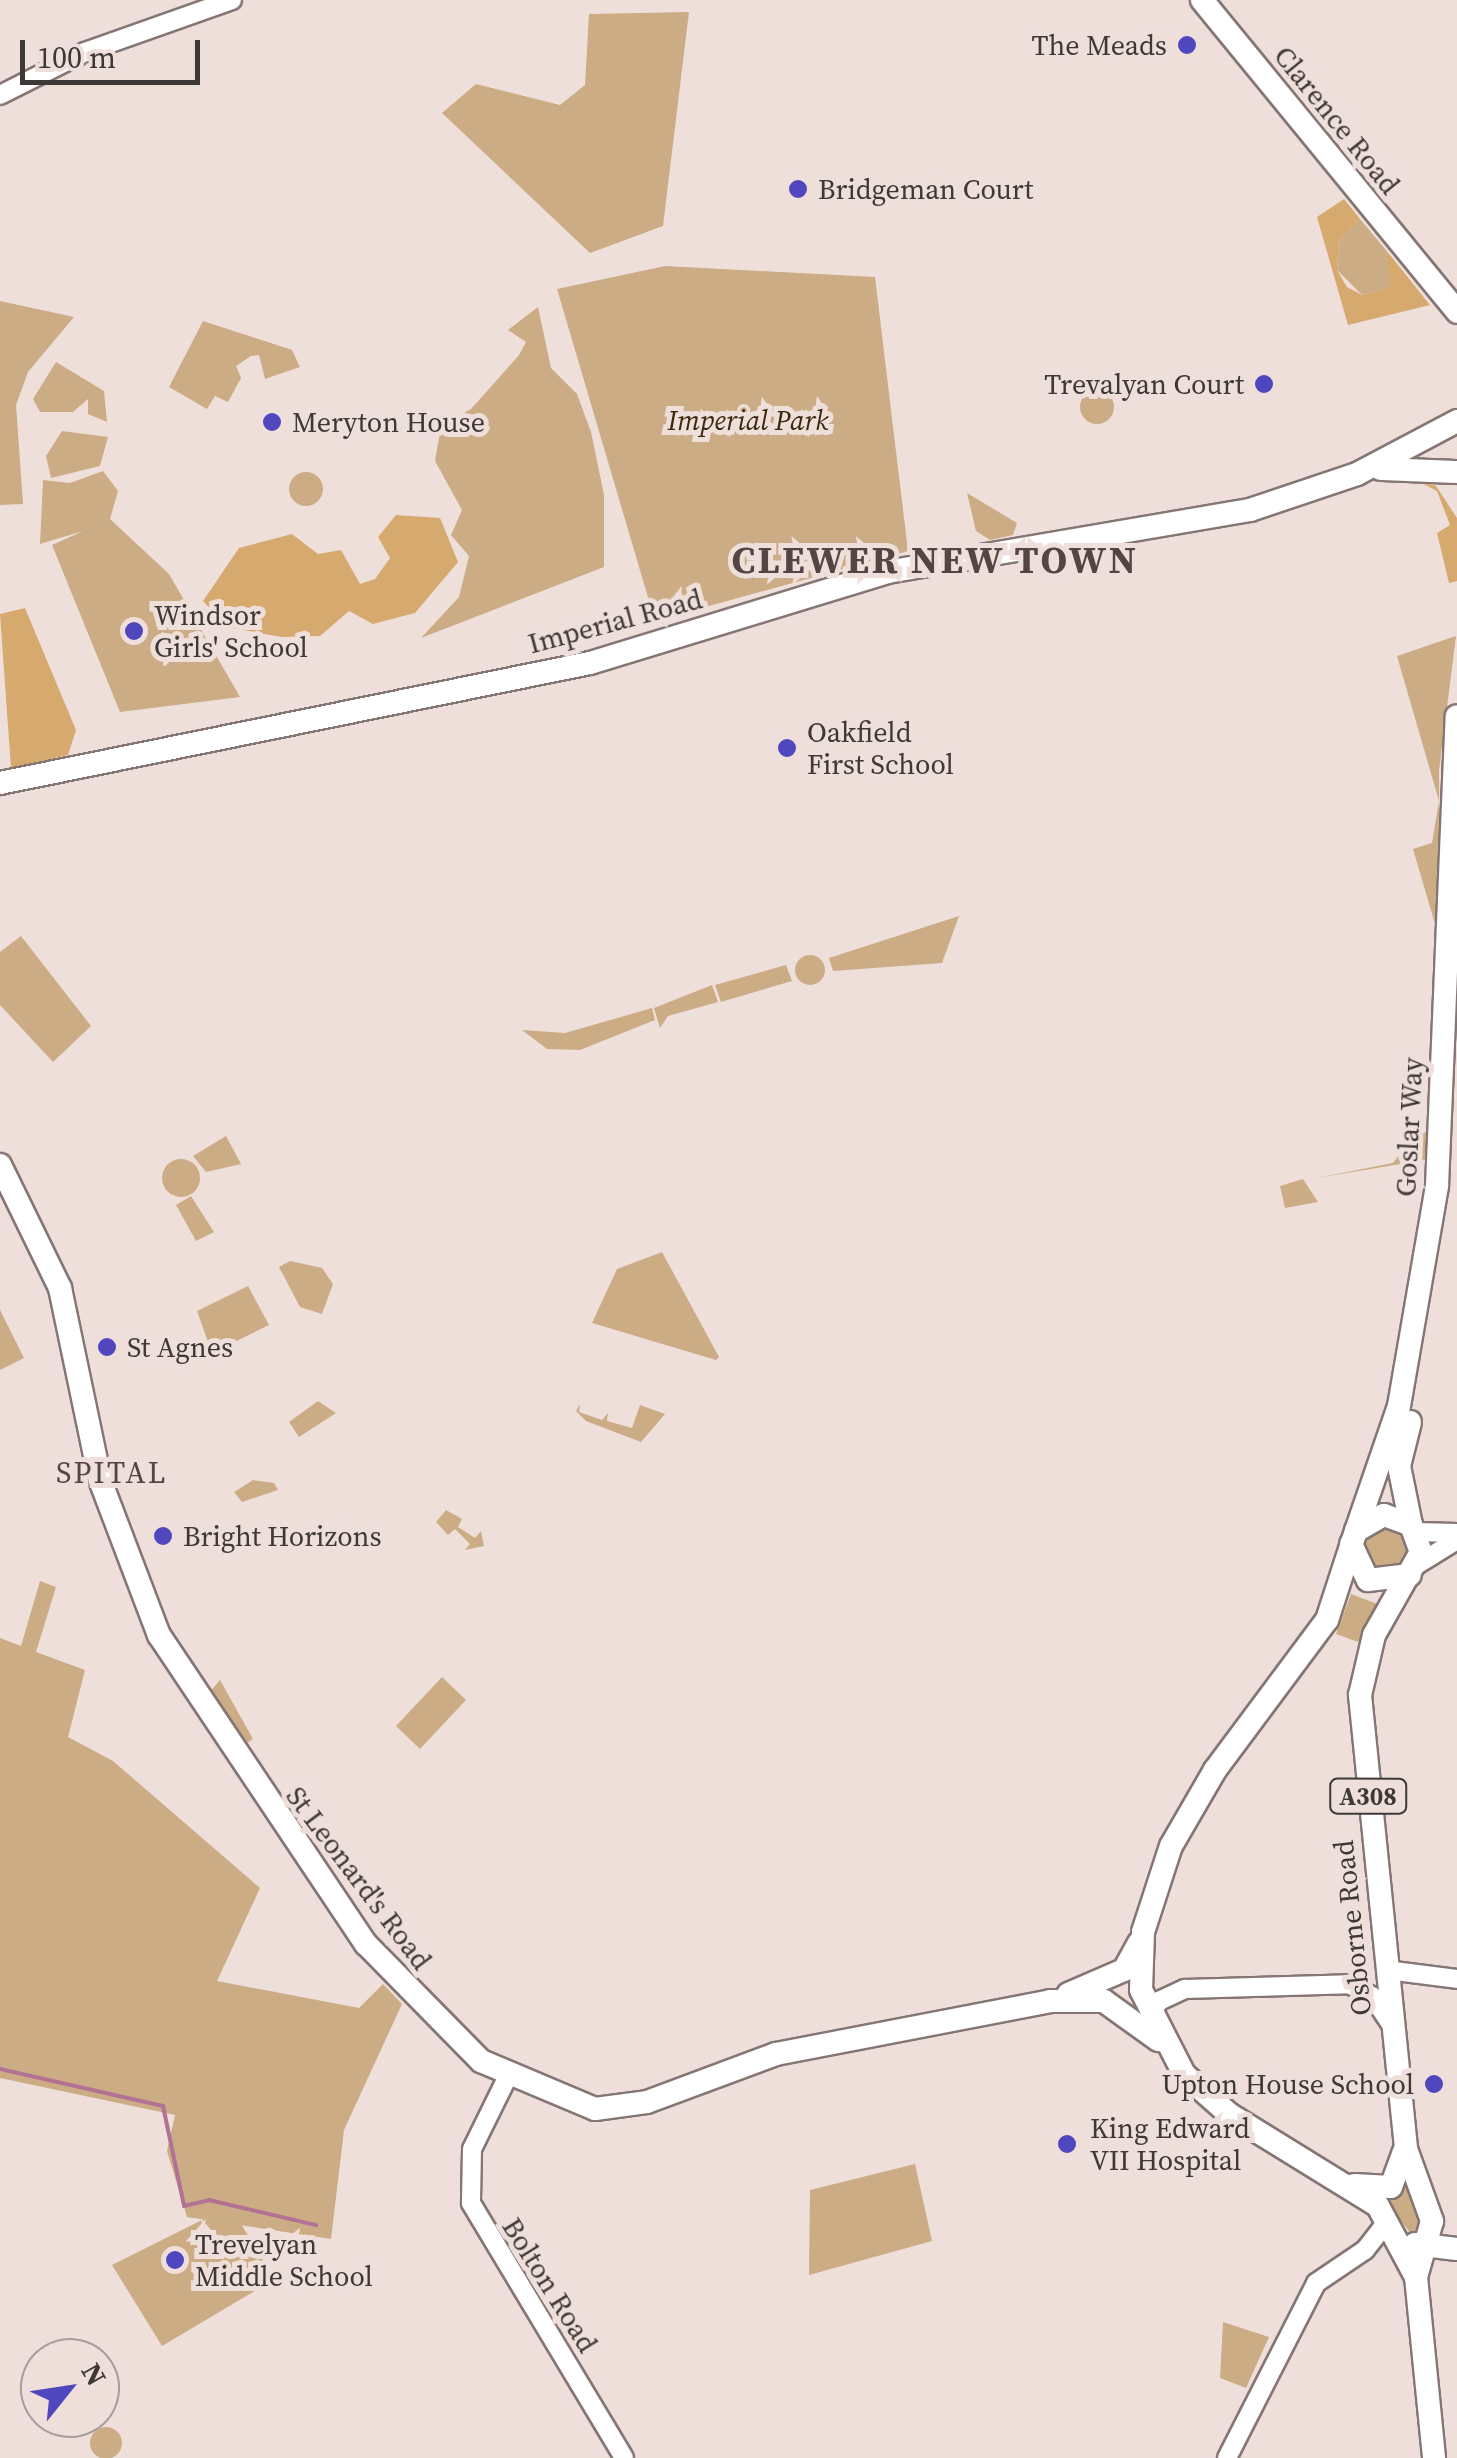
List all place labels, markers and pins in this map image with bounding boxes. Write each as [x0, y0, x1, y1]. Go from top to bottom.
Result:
place label: The Meads [1031, 28, 1167, 62]
marker: The Meads [1176, 34, 1198, 56]
place label: Bridgeman Court [818, 172, 1033, 206]
marker: Bridgeman Court [787, 178, 809, 200]
place label: Trevalyan Court [1044, 367, 1244, 401]
marker: Trevalyan Court [1253, 373, 1275, 395]
place label: Meryton House [292, 405, 485, 439]
marker: Meryton House [261, 411, 283, 433]
place label: Windsor Girls' School [154, 598, 308, 664]
marker: Windsor Girls' School [123, 620, 145, 642]
place label: Oakfield First School [807, 715, 954, 781]
marker: Oakfield First School [776, 737, 798, 759]
place label: St Agnes [127, 1330, 233, 1364]
marker: St Agnes [96, 1336, 118, 1358]
place label: Bright Horizons [183, 1519, 382, 1553]
marker: Bright Horizons [152, 1525, 174, 1547]
place label: Upton House School [1162, 2067, 1414, 2101]
marker: Upton House School [1423, 2073, 1445, 2095]
place label: King Edward VII Hospital [1090, 2111, 1250, 2177]
marker: King Edward VII Hospital [1054, 2131, 1080, 2157]
place label: Trevelyan Middle School [195, 2227, 373, 2293]
marker: Trevelyan Middle School [164, 2249, 186, 2271]

